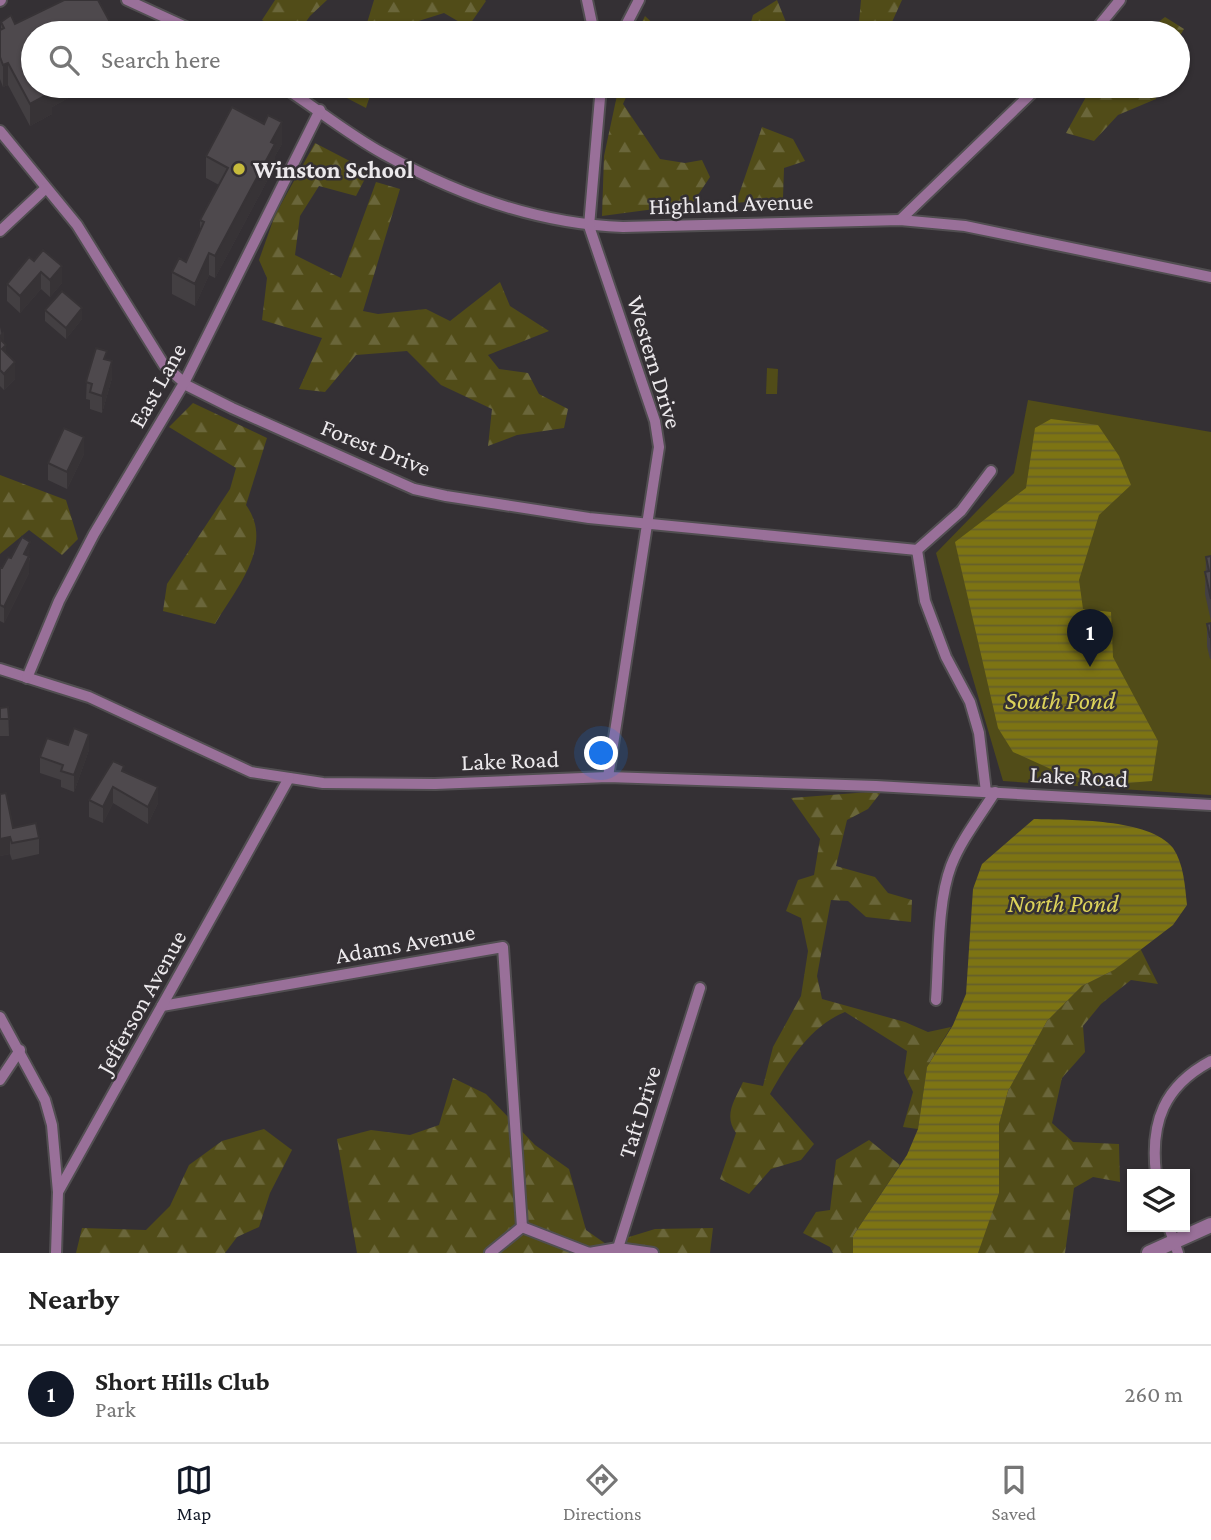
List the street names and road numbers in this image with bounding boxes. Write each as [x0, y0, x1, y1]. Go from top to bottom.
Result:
street label: Highland Avenue [648, 187, 814, 219]
street label: Western Drive [622, 292, 688, 432]
street label: East Lane [123, 338, 191, 432]
street label: Forest Drive [317, 413, 435, 481]
street label: Lake Road [461, 745, 560, 775]
street label: Lake Road [1029, 760, 1129, 792]
street label: Adams Avenue [333, 917, 477, 969]
street label: Jefferson Avenue [89, 925, 192, 1080]
street label: Taft Drive [612, 1063, 666, 1161]

